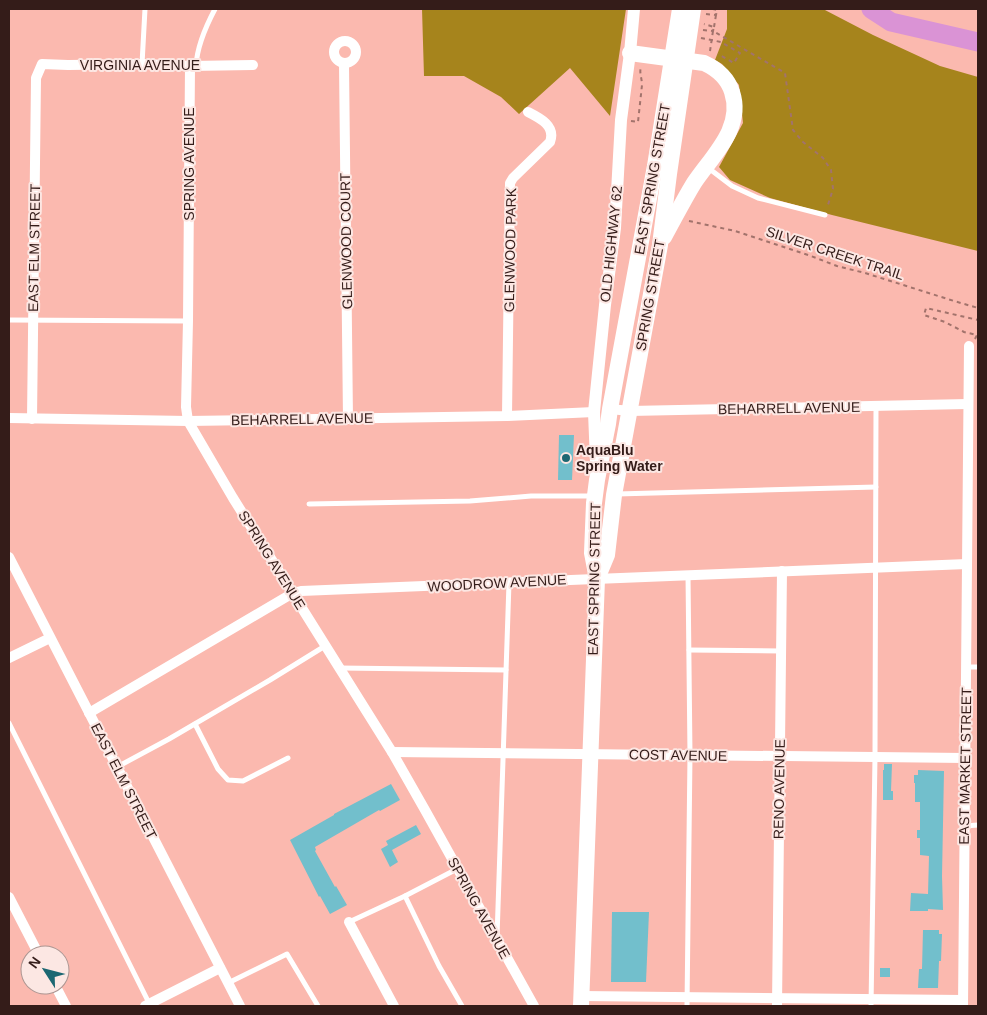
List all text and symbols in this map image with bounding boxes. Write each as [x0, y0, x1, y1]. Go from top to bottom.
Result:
street label: VIRGINIA AVENUE [80, 57, 200, 73]
street label: EAST SPRING STREET [631, 102, 673, 256]
street label: SPRING AVENUE [181, 107, 197, 221]
street label: GLENWOOD COURT [337, 172, 355, 309]
street label: EAST ELM STREET [25, 183, 43, 312]
street label: OLD HIGHWAY 62 [597, 185, 625, 303]
street label: GLENWOOD PARK [501, 187, 519, 312]
street label: SILVER CREEK TRAIL [764, 223, 906, 283]
street label: SPRING STREET [632, 238, 668, 352]
street label: BEHARRELL AVENUE [718, 399, 860, 417]
street label: BEHARRELL AVENUE [231, 410, 373, 428]
place label: AquaBlu Spring Water [576, 442, 663, 474]
marker: AquaBlu Spring Water [560, 452, 572, 464]
street label: EAST SPRING STREET [585, 502, 603, 656]
street label: SPRING AVENUE [235, 508, 309, 612]
street label: WOODROW AVENUE [427, 571, 567, 595]
street label: EAST MARKET STREET [956, 687, 974, 845]
street label: EAST ELM STREET [88, 720, 160, 842]
street label: RENO AVENUE [770, 739, 788, 839]
street label: COST AVENUE [629, 746, 727, 764]
street label: SPRING AVENUE [445, 855, 513, 961]
north arrow [20, 945, 70, 995]
text: N [25, 954, 44, 971]

